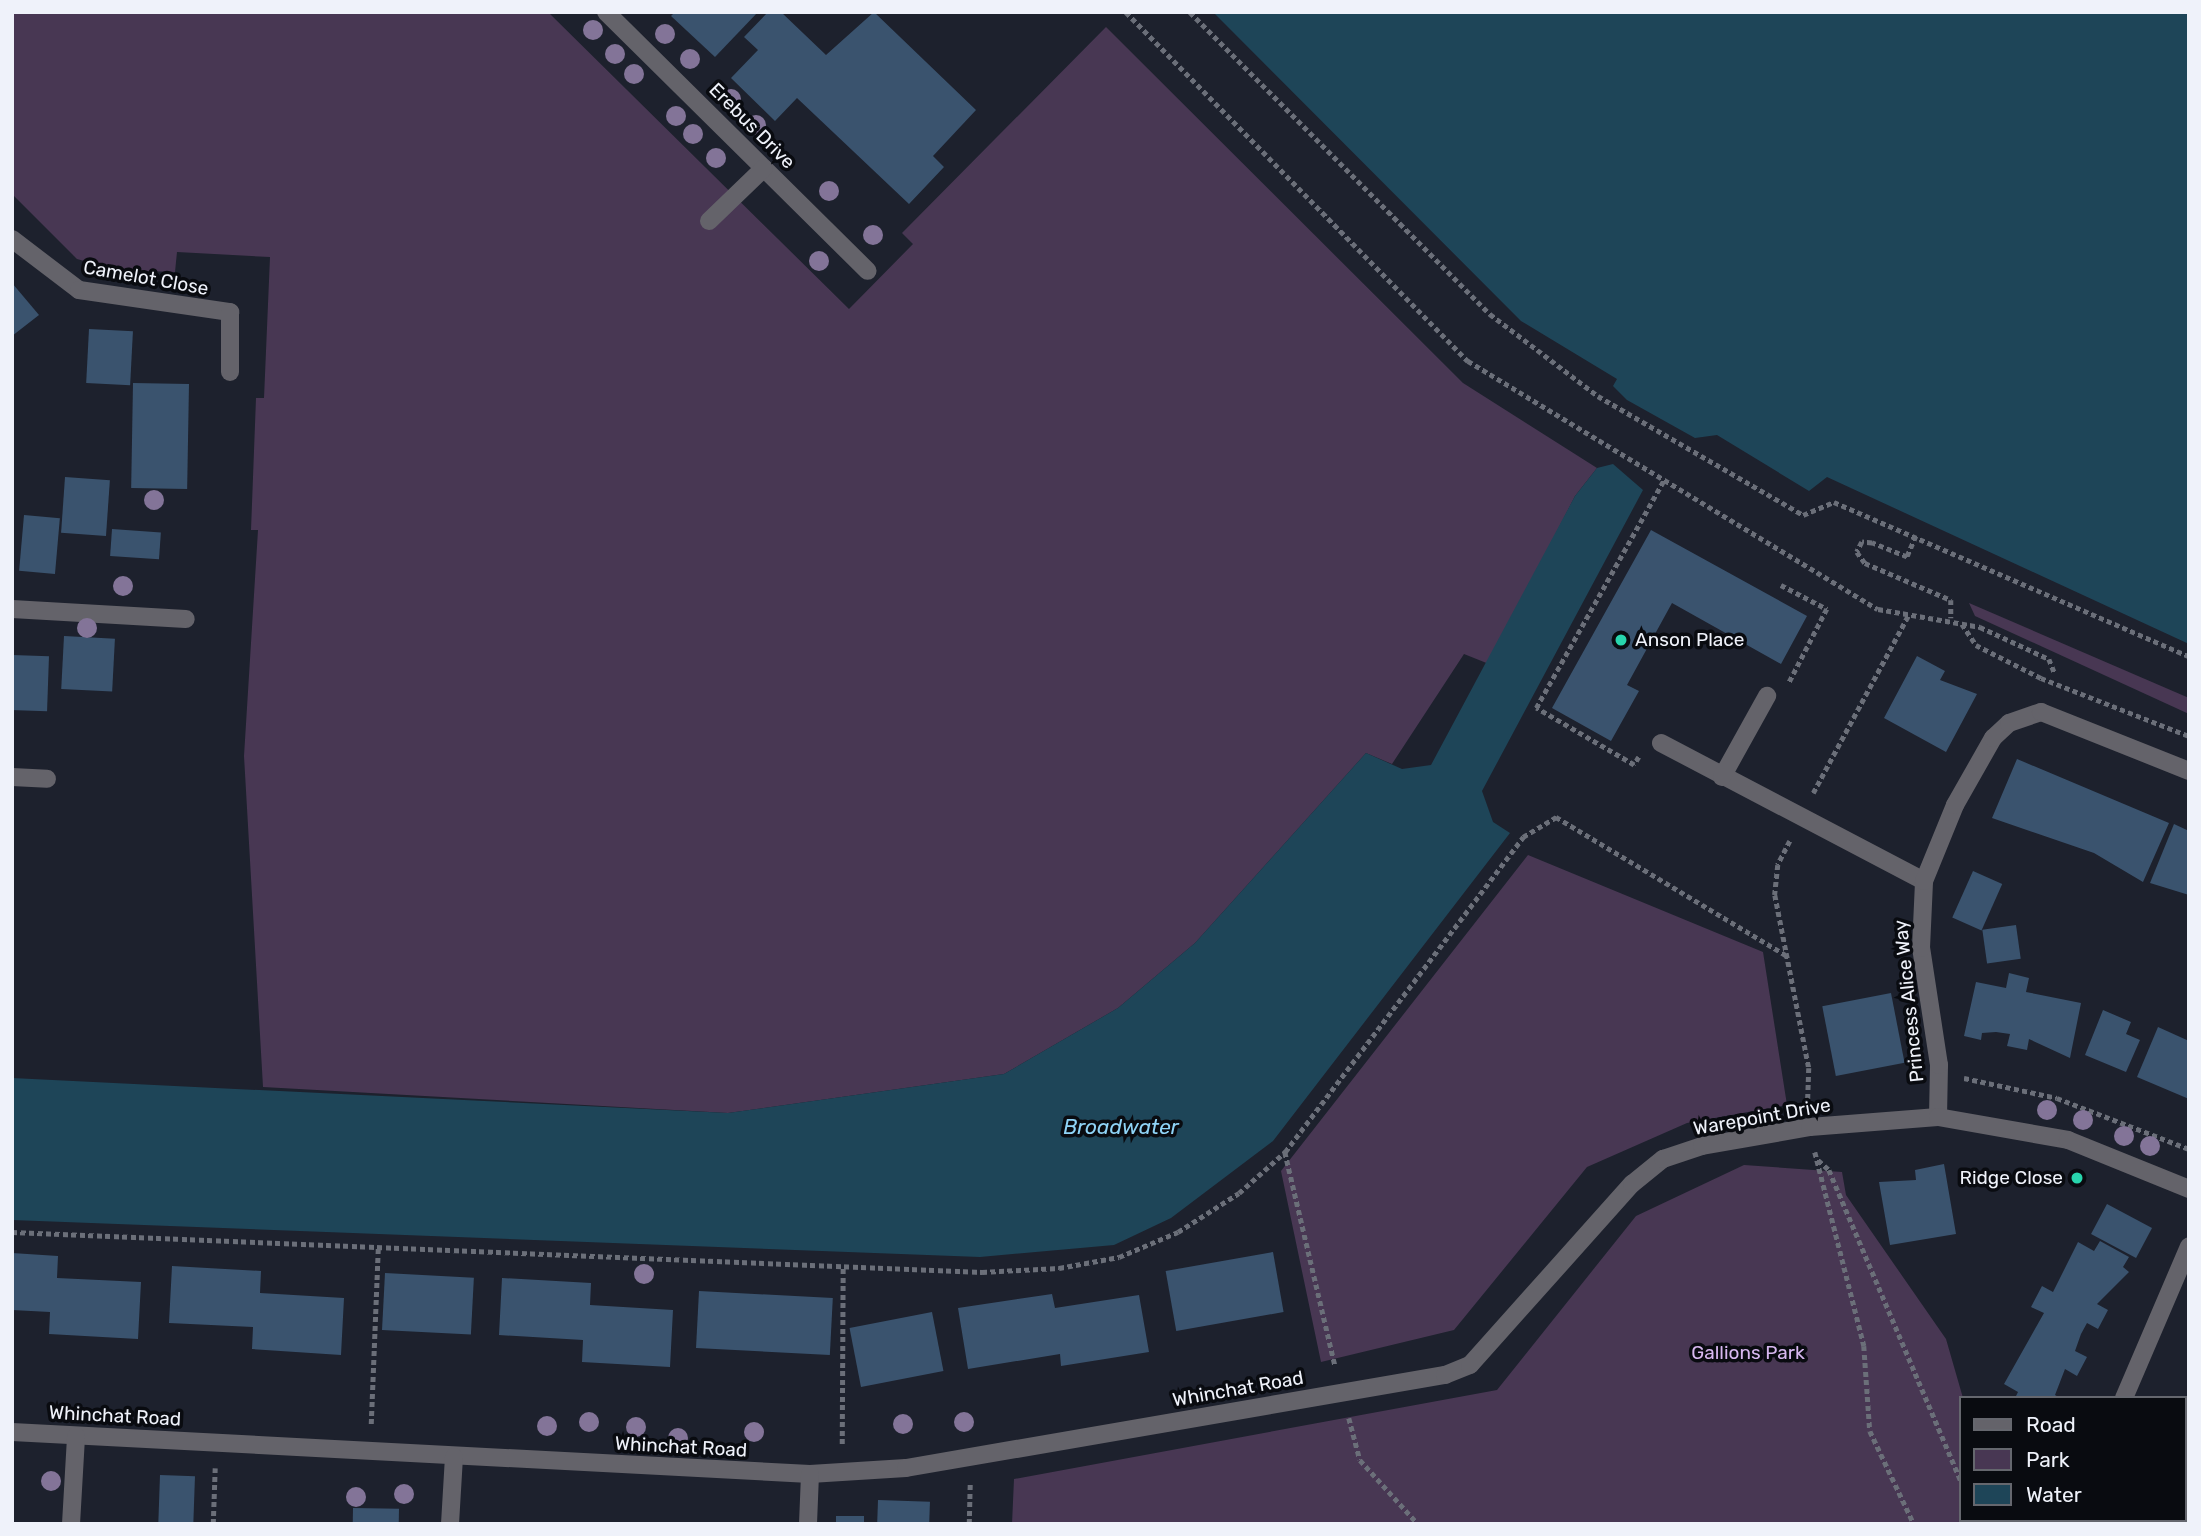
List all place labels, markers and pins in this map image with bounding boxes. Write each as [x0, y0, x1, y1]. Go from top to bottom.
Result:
place label: Anson Place [1635, 629, 1744, 651]
marker: Anson Place [1613, 632, 1629, 648]
place label: Ridge Close [1960, 1167, 2063, 1189]
marker: Ridge Close [2069, 1170, 2085, 1186]

